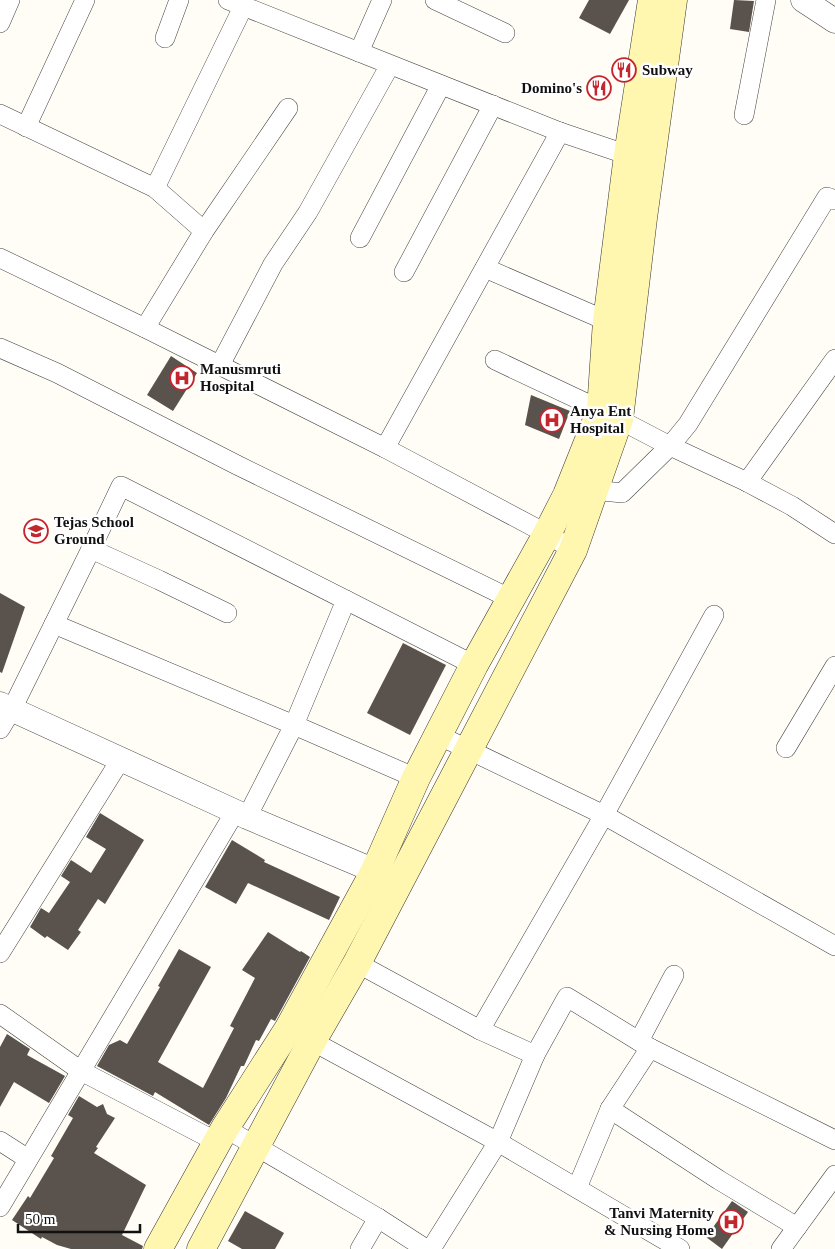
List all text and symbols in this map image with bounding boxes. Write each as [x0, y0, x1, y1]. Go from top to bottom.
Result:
restaurant icon: Subway [611, 57, 637, 83]
place label: Subway [642, 62, 693, 78]
restaurant icon: Domino's [586, 75, 612, 101]
place label: Domino's [521, 80, 582, 96]
place label: Manusmruti Hospital [200, 361, 281, 394]
hospital icon: Manusmruti Hospital [169, 365, 195, 391]
place label: Anya Ent Hospital [570, 403, 631, 436]
hospital icon: Anya Ent Hospital [539, 407, 565, 433]
place label: Tejas School Ground [54, 514, 134, 547]
school or university icon: Tejas School Ground [23, 518, 49, 544]
scale bar [18, 1202, 140, 1234]
place label: Tanvi Maternity & Nursing Home [604, 1205, 714, 1238]
hospital icon: Tanvi Maternity & Nursing Home [718, 1209, 744, 1235]
text: 50 m [25, 1211, 56, 1227]

